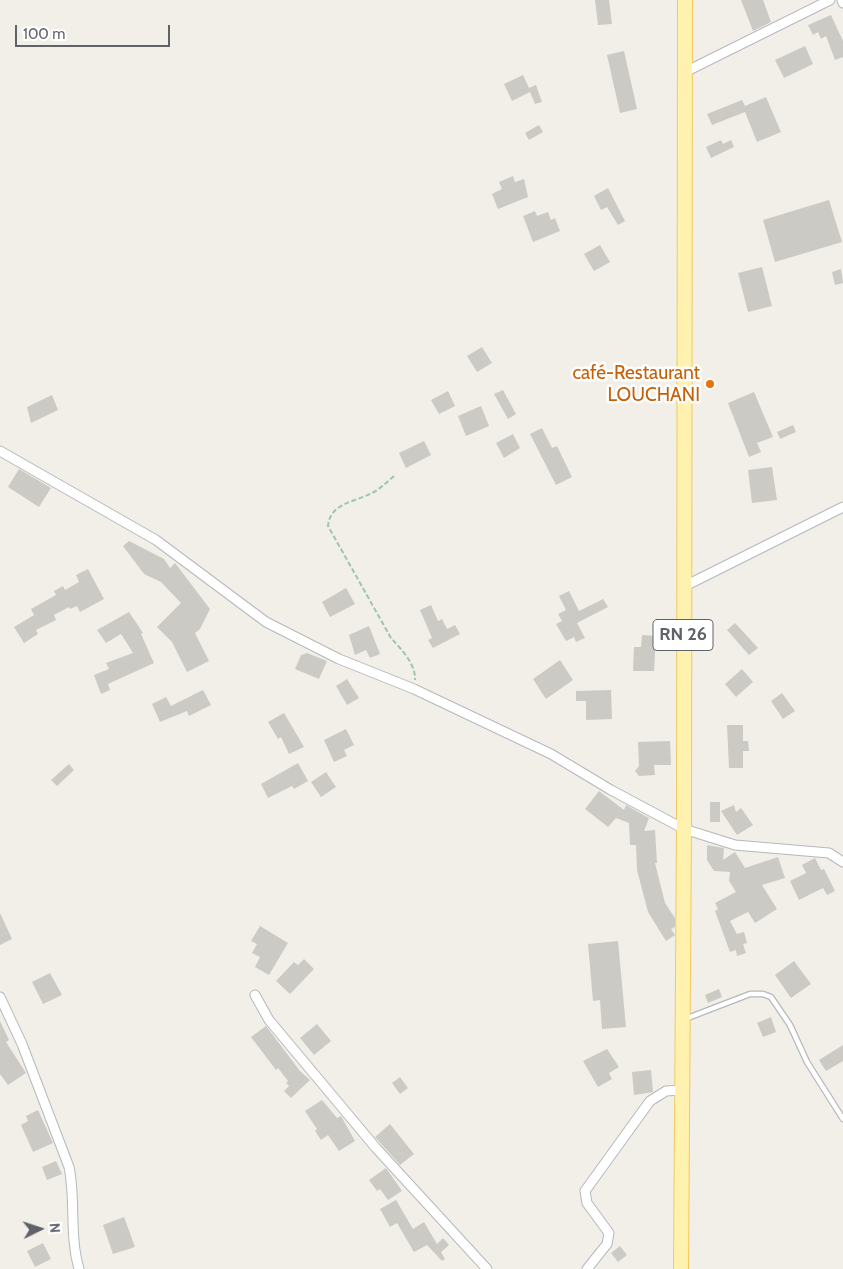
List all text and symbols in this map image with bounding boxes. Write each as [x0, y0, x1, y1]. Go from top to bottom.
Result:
scale bar [18, 15, 172, 47]
text: 100 m [23, 25, 65, 43]
place label: café-Restaurant LOUCHANI [572, 362, 700, 406]
marker: café-Restaurant LOUCHANI [704, 378, 716, 390]
road number: RN 26 [653, 620, 713, 650]
north arrow [15, 1204, 65, 1254]
text: N [46, 1222, 64, 1234]

